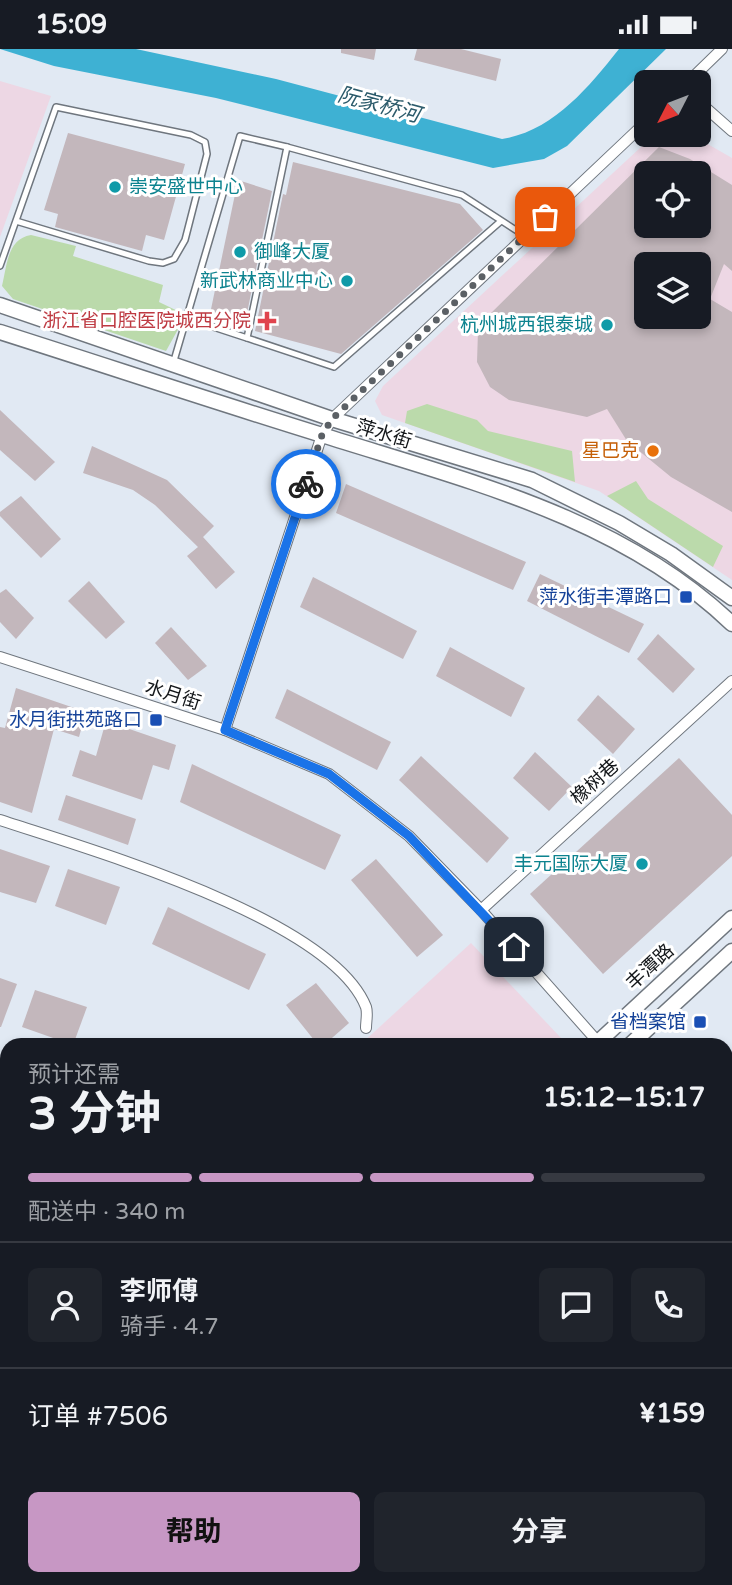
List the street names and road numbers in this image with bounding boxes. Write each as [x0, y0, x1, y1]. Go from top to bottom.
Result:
street label: 萍水街 [354, 415, 414, 453]
street label: 水月街 [142, 676, 204, 714]
street label: 橡树巷 [566, 755, 624, 809]
street label: 丰潭路 [622, 940, 678, 994]

